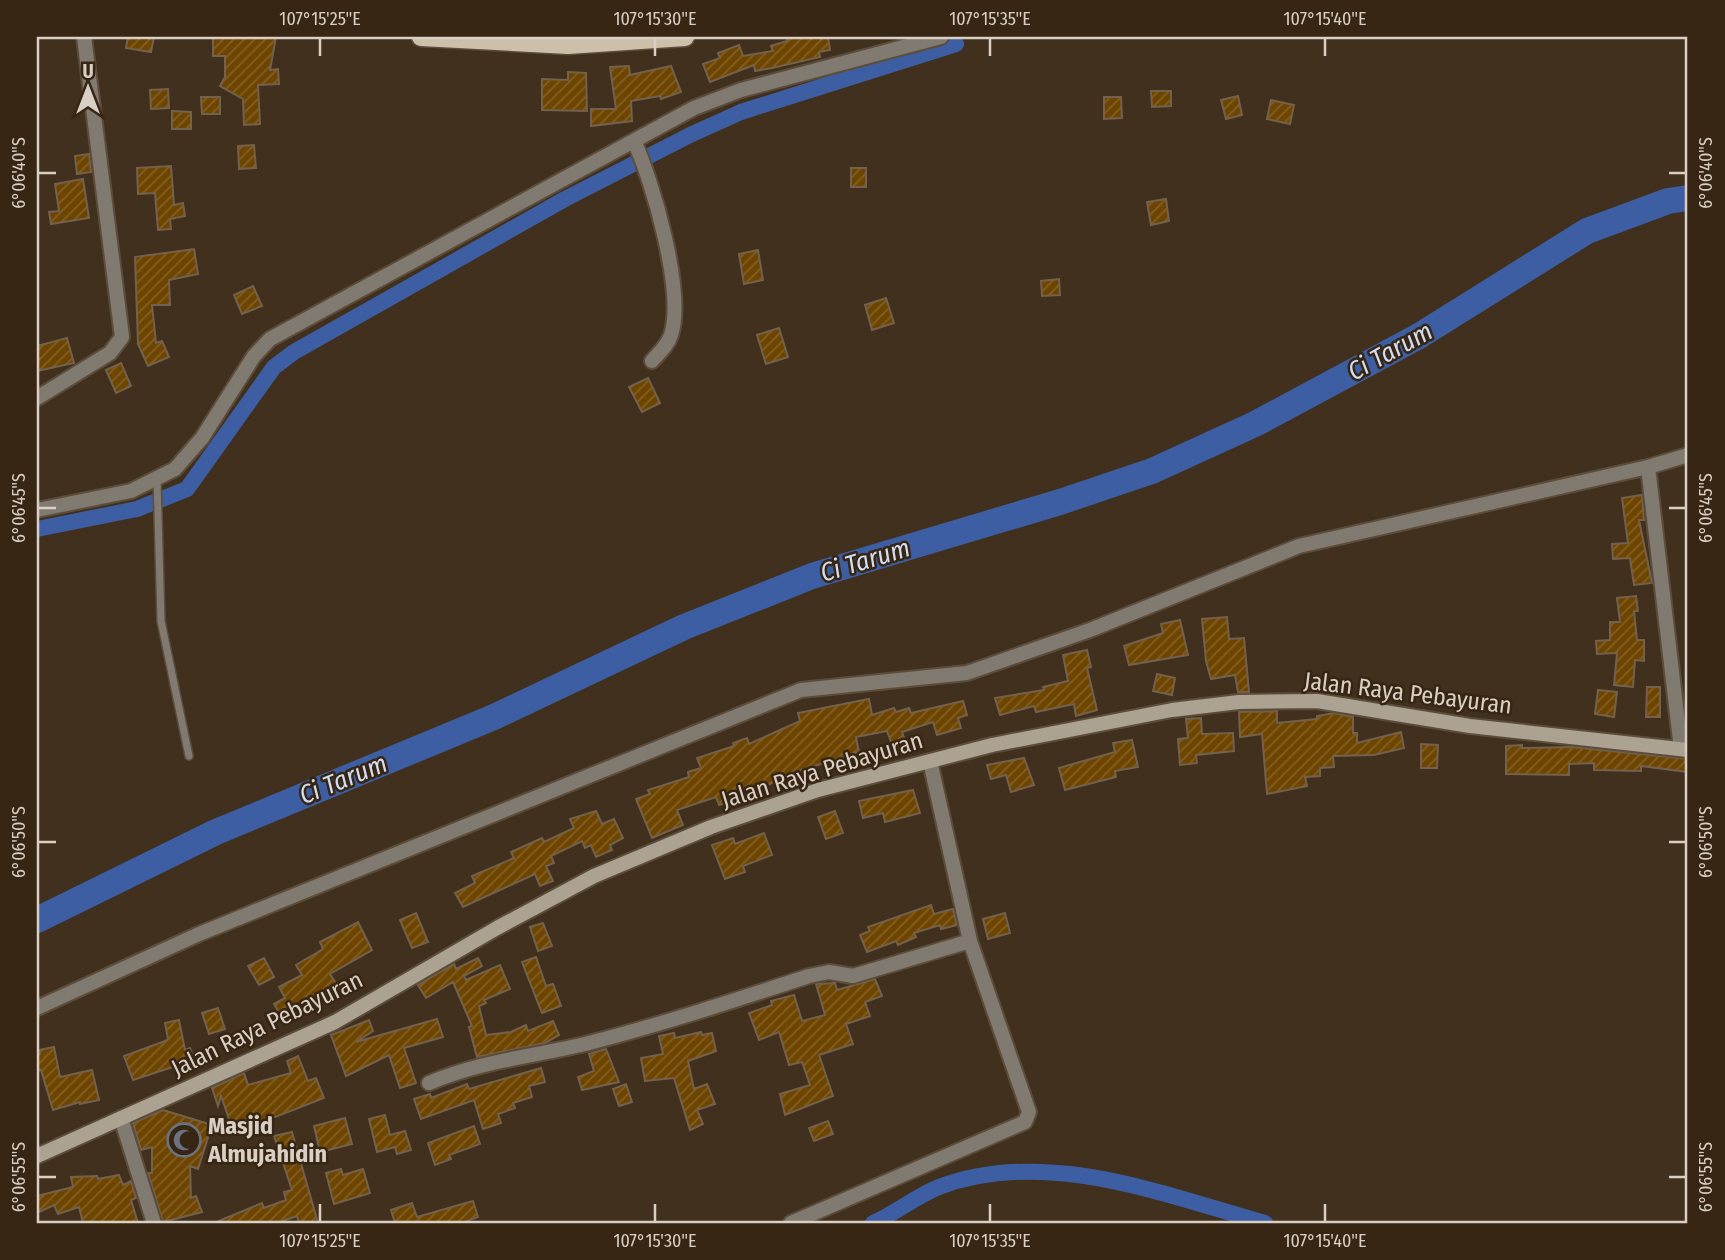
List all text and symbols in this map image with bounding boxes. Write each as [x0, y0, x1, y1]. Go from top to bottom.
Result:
text: 107°15'25"E [279, 8, 361, 30]
text: 107°15'30"E [614, 8, 696, 30]
text: 107°15'35"E [949, 8, 1031, 30]
text: 107°15'40"E [1284, 8, 1366, 30]
north arrow [52, 52, 122, 122]
text: U [82, 60, 94, 83]
text: 6°06'40"S [8, 137, 30, 209]
text: 6°06'40"S [1695, 137, 1717, 209]
water label: Ci Tarum [1342, 316, 1438, 387]
text: 6°06'45"S [8, 473, 30, 543]
text: 6°06'45"S [1695, 473, 1717, 543]
water label: Ci Tarum [817, 532, 914, 589]
street label: Jalan Raya Pebayuran [1302, 666, 1514, 720]
street label: Jalan Raya Pebayuran [718, 726, 926, 814]
water label: Ci Tarum [295, 748, 392, 811]
text: 6°06'50"S [8, 806, 30, 878]
text: 6°06'50"S [1695, 806, 1717, 878]
street label: Jalan Raya Pebayuran [167, 966, 367, 1082]
place label: Masjid Almujahidin [207, 1112, 327, 1168]
mosque icon: Masjid Almujahidin [165, 1121, 203, 1159]
text: 6°06'55"S [8, 1142, 30, 1212]
text: 6°06'55"S [1695, 1142, 1717, 1212]
text: 107°15'25"E [279, 1230, 361, 1252]
text: 107°15'30"E [614, 1230, 696, 1252]
text: 107°15'35"E [949, 1230, 1031, 1252]
text: 107°15'40"E [1284, 1230, 1366, 1252]

